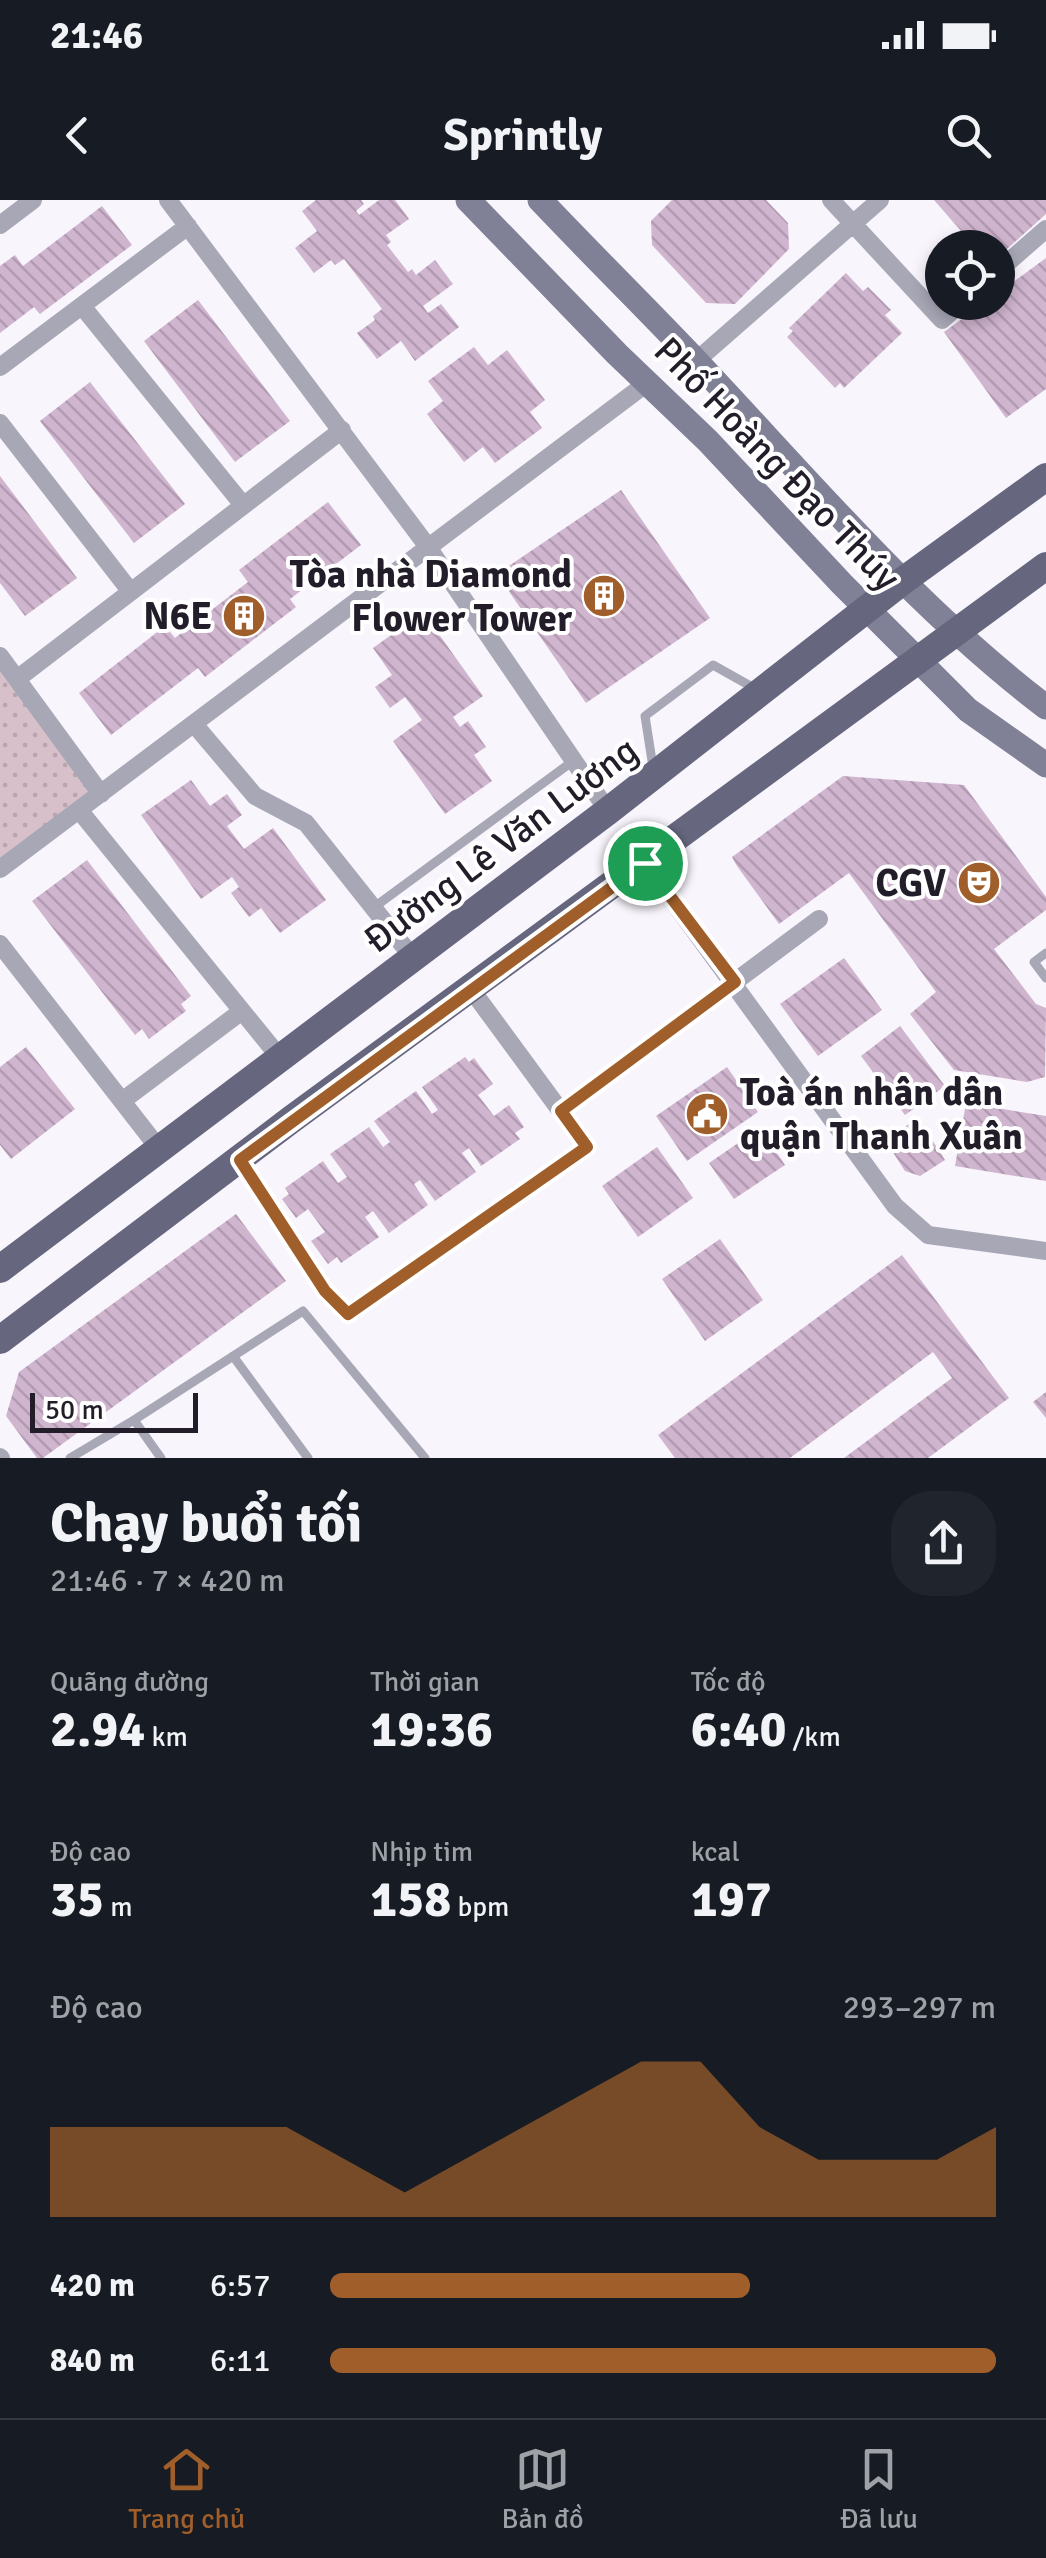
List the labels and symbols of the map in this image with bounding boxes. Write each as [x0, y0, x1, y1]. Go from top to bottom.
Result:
street label: Phố Hoàng Đạo Thúy [644, 327, 910, 601]
place label: Tòa nhà Diamond Flower Tower [290, 551, 573, 642]
building icon: Tòa nhà Diamond Flower Tower [581, 573, 627, 619]
place label: N6E [143, 593, 212, 640]
building icon: N6E [221, 593, 267, 639]
street label: Đường Lê Văn Lương [355, 727, 647, 963]
pin [603, 821, 688, 906]
place label: CGV [875, 860, 946, 907]
theatre icon: CGV [956, 860, 1002, 906]
place label: Toà án nhân dân quận Thanh Xuân [740, 1069, 1023, 1160]
public building icon: Toà án nhân dân quận Thanh Xuân [684, 1091, 730, 1137]
scale bar [30, 1388, 198, 1432]

